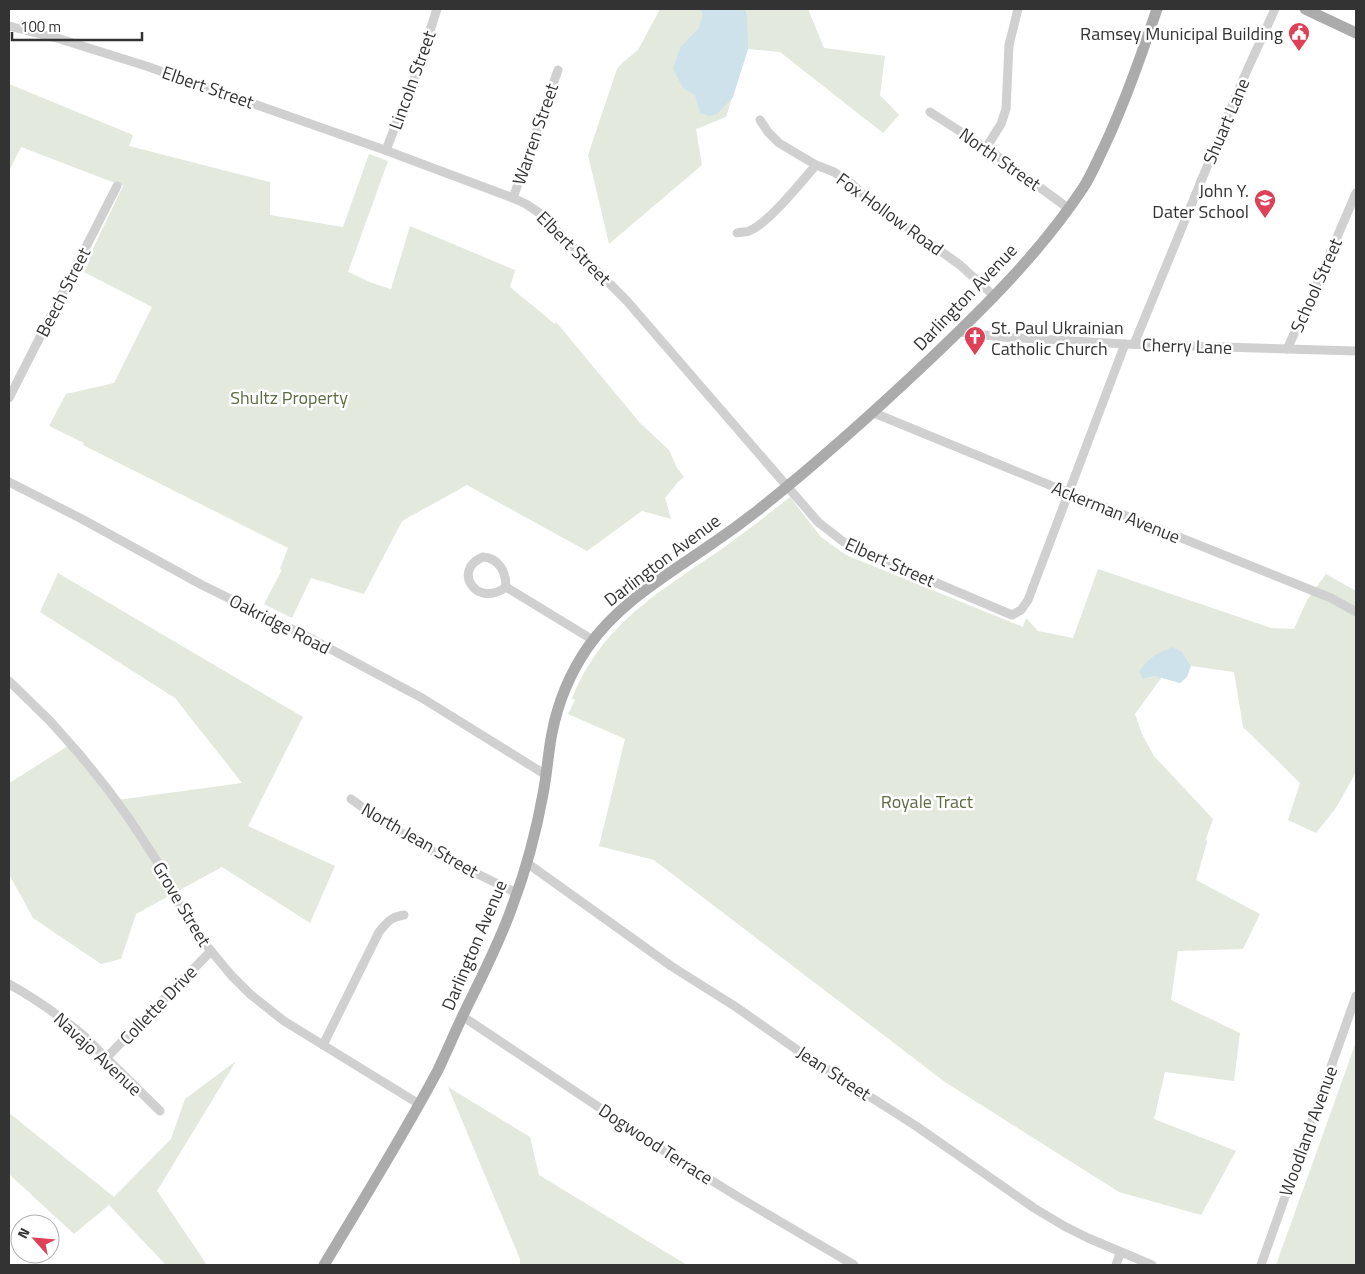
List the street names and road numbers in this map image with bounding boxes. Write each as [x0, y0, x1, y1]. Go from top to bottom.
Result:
street label: Lincoln Street [382, 26, 443, 133]
street label: Elbert Street [158, 59, 258, 116]
street label: Shuart Lane [1196, 74, 1256, 168]
street label: Warren Street [505, 79, 565, 189]
street label: North Street [954, 121, 1047, 197]
street label: Fox Hollow Road [831, 166, 949, 262]
street label: Elbert Street [531, 205, 618, 292]
street label: School Street [1283, 233, 1349, 337]
street label: Darlington Avenue [907, 237, 1023, 357]
street label: Beech Street [29, 242, 97, 341]
street label: Cherry Lane [1142, 331, 1232, 361]
street label: Ackerman Avenue [1048, 474, 1184, 550]
street label: Darlington Avenue [598, 507, 726, 613]
street label: Elbert Street [841, 530, 940, 594]
street label: Oakridge Road [225, 587, 335, 661]
street label: North Jean Street [357, 796, 484, 885]
street label: Grove Street [146, 857, 218, 952]
street label: Darlington Avenue [434, 875, 514, 1015]
street label: Collette Drive [113, 959, 203, 1051]
street label: Navajo Avenue [48, 1006, 148, 1102]
street label: Jean Street [792, 1039, 877, 1107]
street label: Woodland Avenue [1272, 1062, 1344, 1200]
street label: Dogwood Terrace [593, 1097, 719, 1191]

